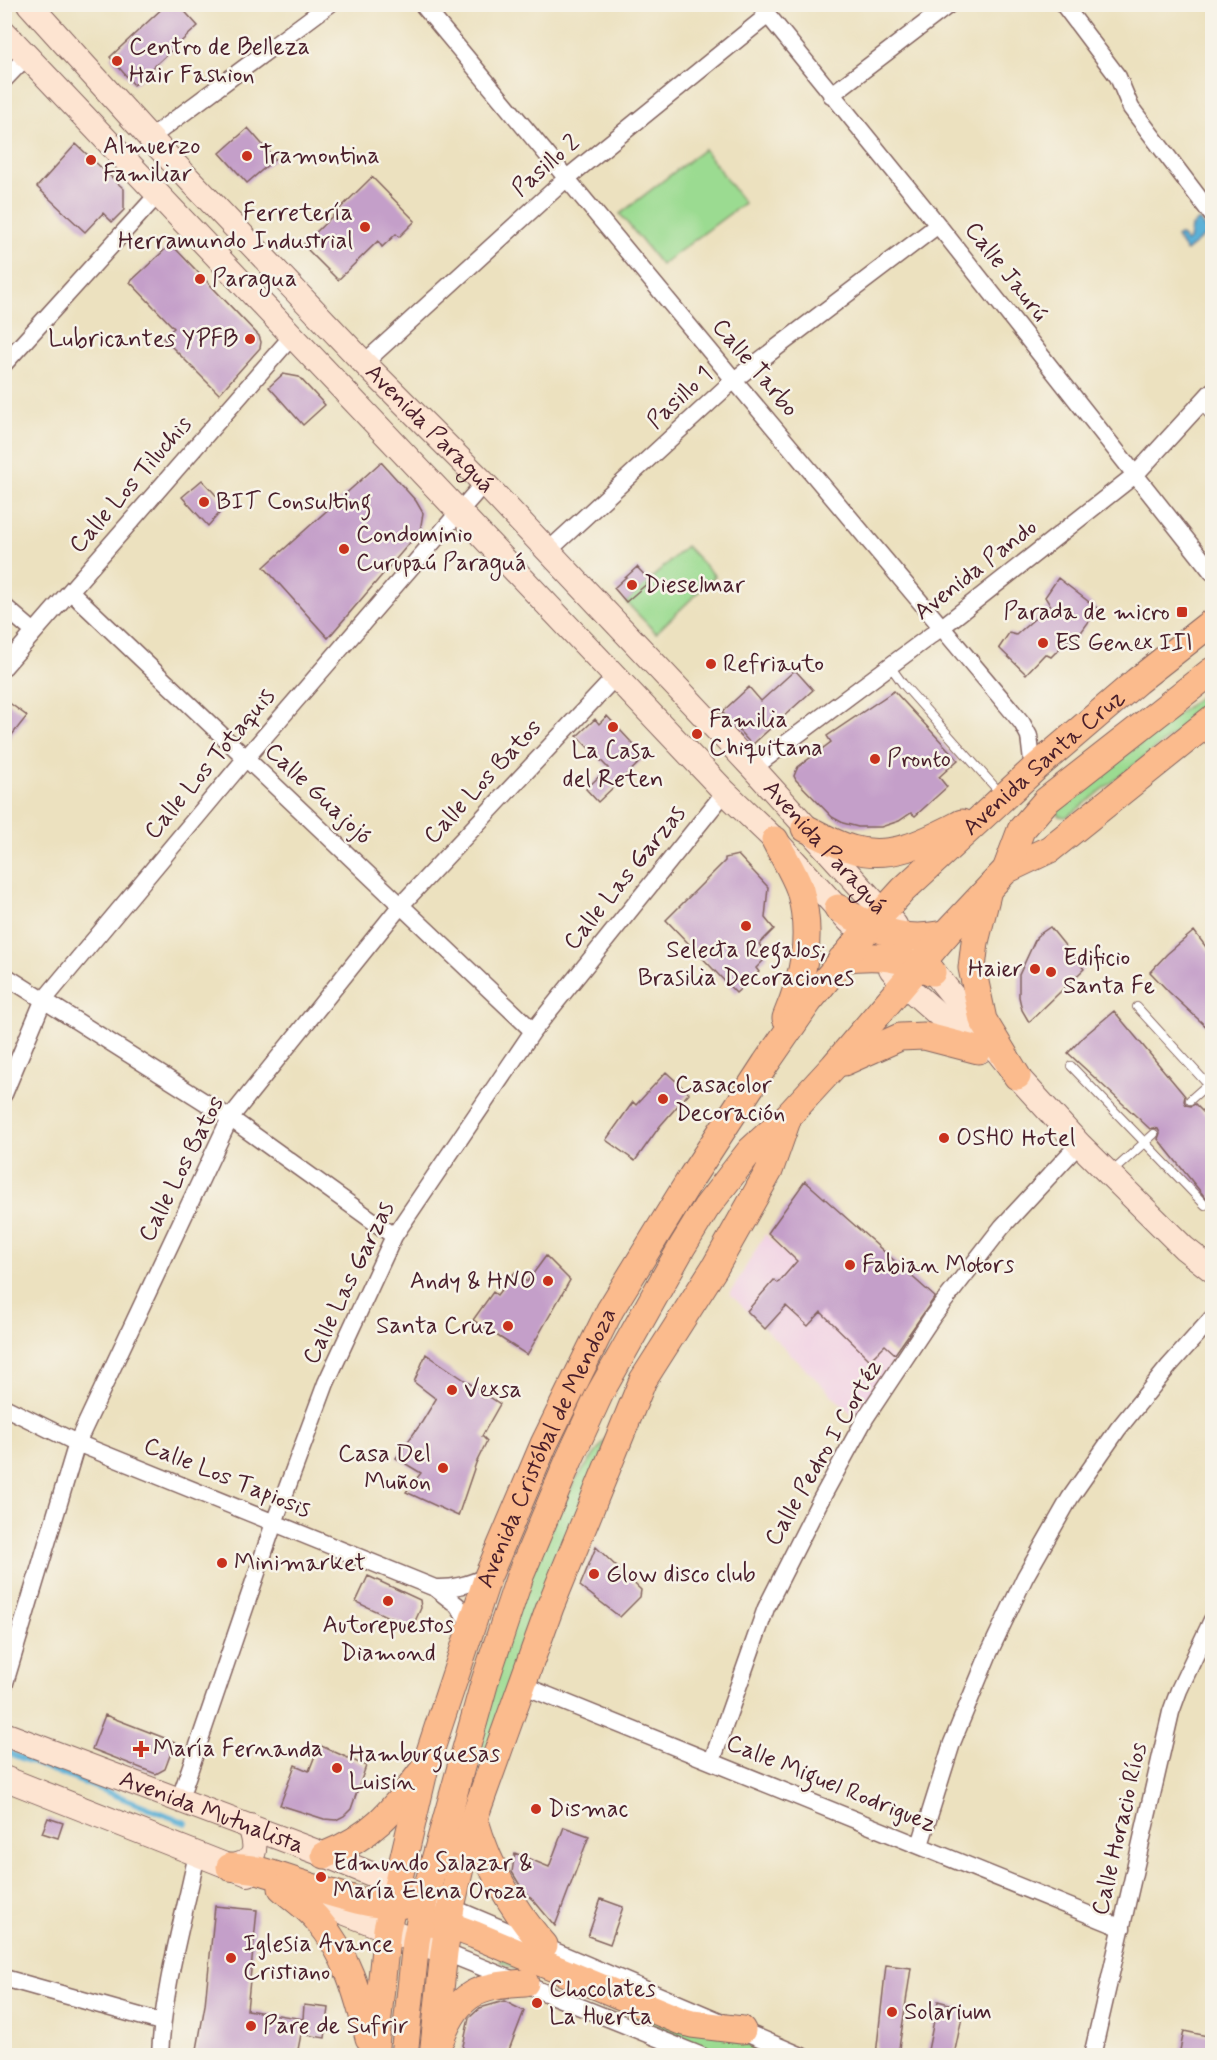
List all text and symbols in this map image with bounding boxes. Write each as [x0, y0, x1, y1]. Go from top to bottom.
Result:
place label: Centro de Belleza Hair Fashion [129, 32, 310, 91]
marker: Centro de Belleza Hair Fashion [110, 54, 124, 68]
street label: Pasillo 2 [505, 128, 587, 204]
place label: Almuerzo Familiar [103, 131, 201, 190]
place label: Tramontina [259, 141, 380, 172]
marker: Tramontina [240, 149, 254, 163]
marker: Almuerzo Familiar [84, 153, 98, 167]
place label: Ferretería Herramundo Industrial [118, 198, 353, 257]
street label: Calle Jaurú [957, 216, 1055, 328]
marker: Ferretería Herramundo Industrial [358, 220, 372, 234]
place label: Paragua [212, 264, 297, 297]
marker: Paragua [193, 272, 207, 286]
street label: Calle Tarbo [705, 312, 805, 424]
place label: Lubricantes YPFB [48, 324, 238, 355]
marker: Lubricantes YPFB [243, 332, 257, 346]
street label: Avenida Paraguá [358, 357, 501, 500]
street label: Pasillo 1 [640, 360, 720, 436]
street label: Calle Los Tiluchis [63, 409, 200, 560]
place label: BIT Consulting [216, 487, 371, 521]
marker: BIT Consulting [197, 495, 211, 509]
street label: Avenida Pando [908, 512, 1044, 628]
place label: Condominio Curupaú Paraguá [356, 520, 526, 581]
marker: Condominio Curupaú Paraguá [337, 542, 351, 556]
place label: Dieselmar [644, 570, 745, 601]
marker: Dieselmar [625, 578, 639, 592]
place label: Parada de micro [1003, 597, 1170, 628]
marker: Parada de micro [1175, 605, 1189, 619]
place label: ES Genex III [1055, 628, 1193, 659]
marker: ES Genex III [1036, 636, 1050, 650]
place label: Refriauto [723, 649, 824, 680]
marker: Refriauto [704, 657, 718, 671]
street label: Calle Los Totaquis [138, 682, 282, 846]
street label: Avenida Santa Cruz [956, 682, 1132, 843]
place label: Familia Chiquitana [709, 705, 823, 764]
street label: Calle Los Batos [417, 713, 549, 851]
marker: La Casa del Reten [606, 720, 620, 734]
marker: Familia Chiquitana [690, 727, 704, 741]
street label: Calle Guajojó [258, 736, 378, 852]
place label: La Casa del Reten [563, 736, 663, 795]
place label: Pronto [887, 744, 951, 775]
marker: Pronto [868, 752, 882, 766]
street label: Avenida Paraguá [756, 774, 894, 922]
street label: Calle Las Garzas [557, 799, 693, 957]
marker: Selecta Regalos; Brasilia Decoraciones [739, 919, 753, 933]
place label: Selecta Regalos; Brasilia Decoraciones [638, 935, 854, 994]
place label: Edificio Santa Fe [1063, 943, 1155, 1002]
place label: Haier [968, 954, 1023, 985]
marker: Haier [1028, 962, 1042, 976]
marker: Edificio Santa Fe [1044, 965, 1058, 979]
place label: Casacolor Decoración [675, 1070, 785, 1129]
street label: Calle Los Batos [132, 1090, 232, 1247]
marker: Casacolor Decoración [656, 1092, 670, 1106]
place label: OSHO Hotel [956, 1123, 1076, 1154]
marker: OSHO Hotel [937, 1131, 951, 1145]
street label: Calle Las Garzas [296, 1196, 402, 1370]
place label: Fabian Motors [862, 1250, 1015, 1281]
marker: Fabian Motors [843, 1258, 857, 1272]
place label: Andy & HNO [410, 1266, 536, 1297]
marker: Andy & HNO [541, 1274, 555, 1288]
street label: Avenida Cristóbal de Mendoza [470, 1303, 624, 1592]
place label: Santa Cruz [376, 1311, 496, 1342]
marker: Santa Cruz [501, 1319, 515, 1333]
street label: Calle Pedro I Cortéz [758, 1354, 890, 1552]
place label: Vexsa [464, 1375, 522, 1406]
marker: Vexsa [445, 1383, 459, 1397]
street label: Calle Los Tapiosis [139, 1430, 315, 1526]
place label: Casa Del Muñon [338, 1439, 431, 1498]
marker: Casa Del Muñon [436, 1461, 450, 1475]
place label: Minimarket [234, 1548, 366, 1579]
marker: Minimarket [215, 1556, 229, 1570]
place label: Glow disco club [606, 1559, 756, 1590]
marker: Glow disco club [587, 1567, 601, 1581]
marker: Autorepuestos Diamond [381, 1594, 395, 1608]
place label: Autorepuestos Diamond [322, 1610, 454, 1669]
street label: Calle Miguel Rodriguez [720, 1728, 941, 1843]
place label: María Fernanda [153, 1734, 323, 1765]
place label: Hamburguesas Luisin [349, 1739, 500, 1798]
street label: Calle Horacio Ríos [1085, 1739, 1155, 1918]
marker: María Fernanda [134, 1742, 148, 1756]
marker: Hamburguesas Luisin [330, 1761, 344, 1775]
street label: Avenida Mutualista [115, 1763, 308, 1861]
place label: Dismac [548, 1794, 628, 1825]
marker: Dismac [529, 1802, 543, 1816]
place label: Edmundo Salazar & María Elena Oroza [333, 1848, 533, 1907]
marker: Edmundo Salazar & María Elena Oroza [314, 1870, 328, 1884]
place label: Iglesia Avance Cristiano [243, 1929, 394, 1988]
marker: Iglesia Avance Cristiano [224, 1951, 238, 1965]
place label: Chocolates La Huerta [549, 1974, 656, 2033]
marker: Chocolates La Huerta [530, 1996, 544, 2010]
place label: Solarium [904, 1997, 992, 2028]
marker: Solarium [885, 2005, 899, 2019]
place label: Pare de Sufrir [263, 2011, 409, 2042]
marker: Pare de Sufrir [244, 2019, 258, 2033]

